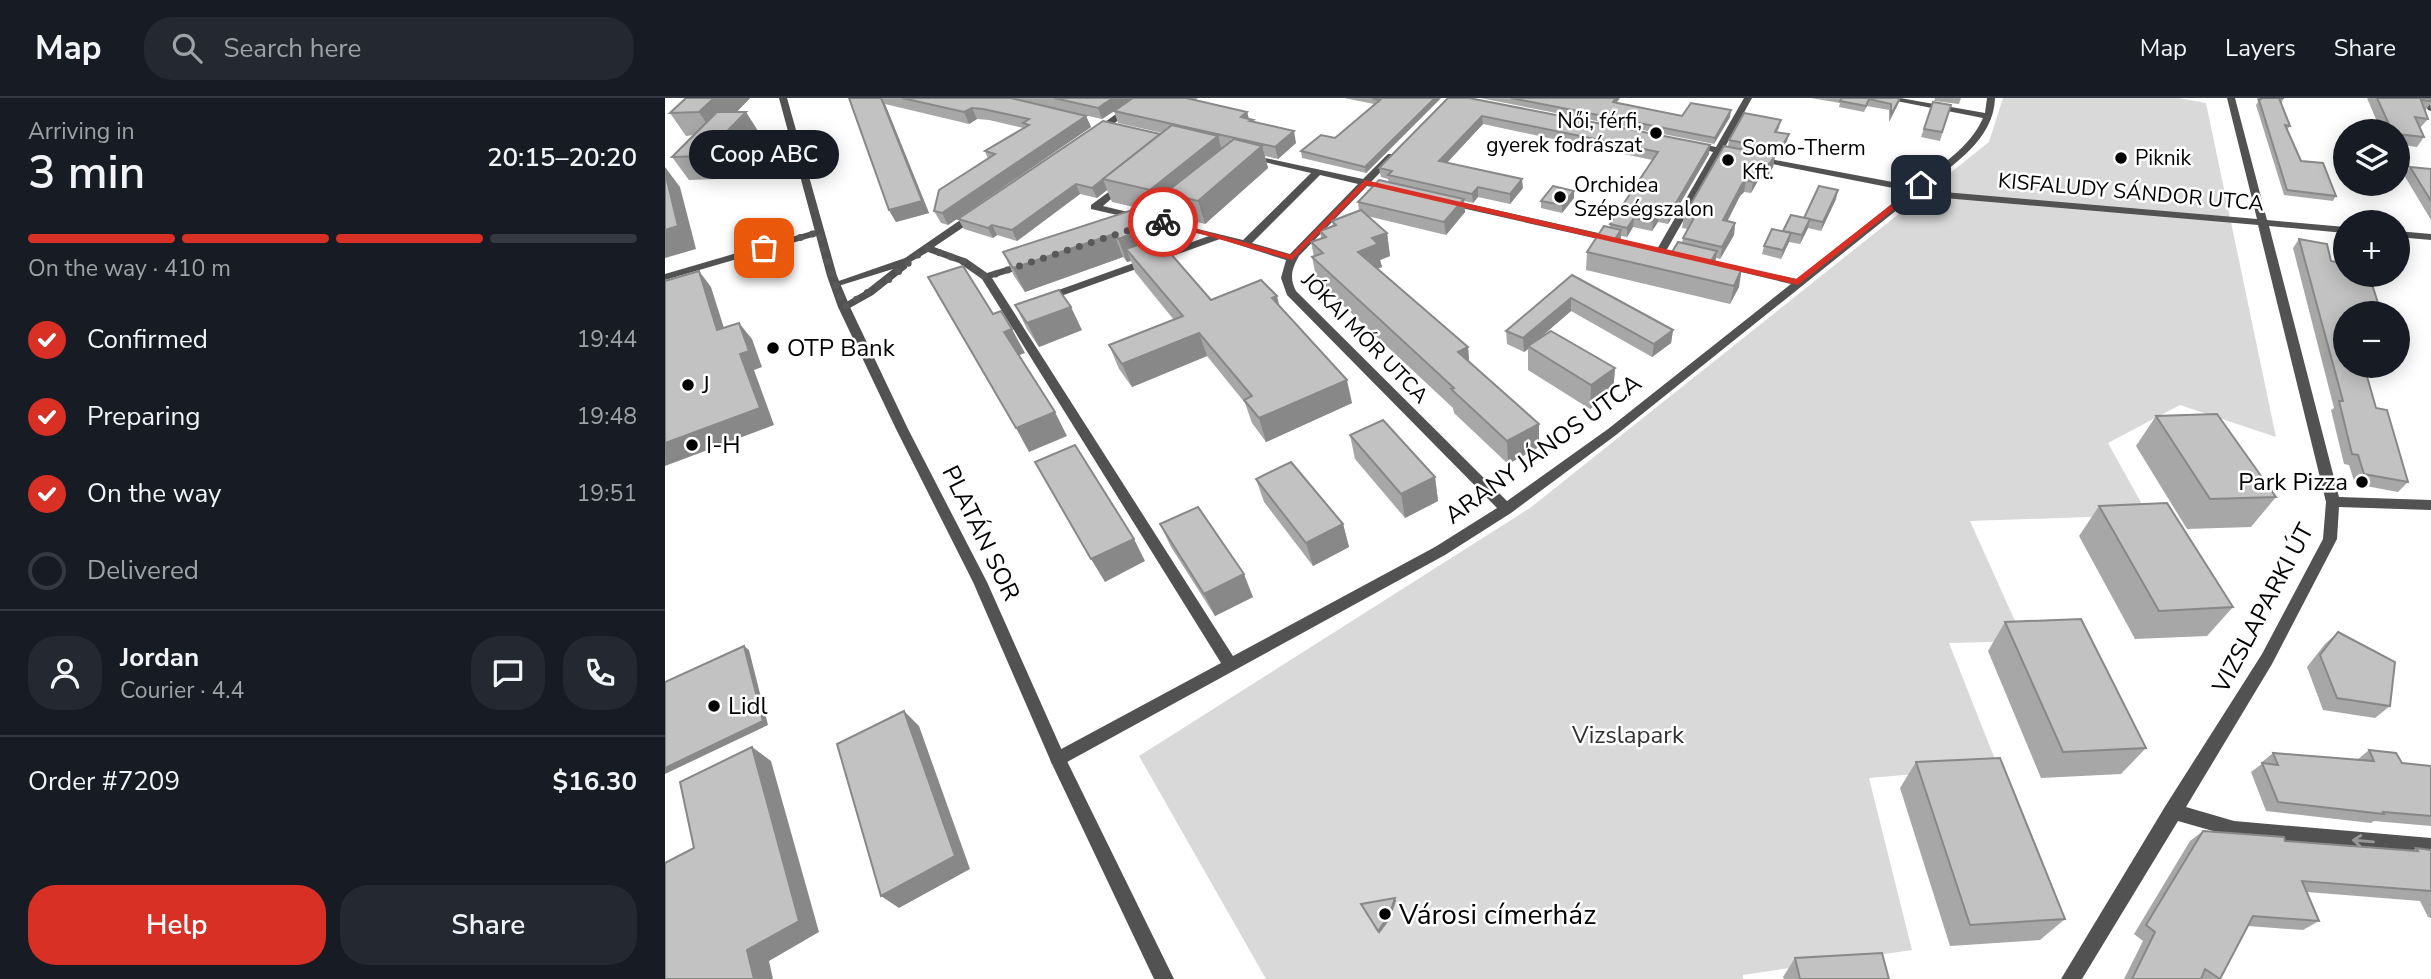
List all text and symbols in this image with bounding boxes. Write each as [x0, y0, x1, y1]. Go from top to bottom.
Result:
search box [144, 17, 634, 80]
text: Map [35, 26, 102, 71]
icon: search [168, 29, 206, 67]
text: Search here [224, 31, 361, 66]
text: Map [2140, 32, 2187, 64]
text: Layers [2225, 32, 2296, 64]
text: Share [2334, 32, 2396, 64]
place label: Női, férfi, gyerek fodrászat [1486, 107, 1643, 159]
text: Arriving in [28, 116, 135, 147]
map controls [2333, 119, 2410, 378]
button: layers [2333, 119, 2410, 196]
marker: Női, férfi, gyerek fodrászat [1648, 125, 1664, 141]
callout: Coop ABC [689, 129, 839, 178]
place label: Somo-Therm Kft. [1742, 134, 1866, 186]
text: Coop ABC [710, 139, 818, 170]
text: 20:15–20:20 [487, 140, 637, 175]
text: 3 min [28, 141, 145, 204]
place label: Piknik [2135, 144, 2191, 172]
marker: Piknik [2113, 150, 2129, 166]
marker: Somo-Therm Kft. [1720, 152, 1736, 168]
pin [1891, 155, 1951, 215]
icon: home [1902, 166, 1940, 204]
street label: KISFALUDY SÁNDOR UTCA [1997, 166, 2265, 218]
place label: Orchidea Szépségszalon [1574, 171, 1714, 223]
courier [1128, 187, 1198, 257]
marker: Orchidea Szépségszalon [1552, 189, 1568, 205]
icon: bike [1144, 203, 1182, 241]
button: + [2333, 210, 2410, 287]
pin [734, 218, 794, 278]
icon: bag [745, 229, 783, 267]
text: On the way · 410 m [28, 253, 231, 284]
street label: JÓKAI MÓR UTCA [1295, 266, 1435, 409]
button: − [2333, 301, 2410, 378]
icon: check [28, 321, 66, 359]
text: Confirmed [87, 322, 208, 357]
text: 19:44 [577, 324, 637, 355]
place label: OTP Bank [787, 332, 896, 364]
marker: OTP Bank [765, 340, 781, 356]
street label: ARANY JÁNOS UTCA [1438, 367, 1648, 531]
place label: J [701, 369, 710, 401]
marker: J [680, 377, 696, 393]
icon: check [28, 398, 66, 436]
text: Preparing [87, 399, 200, 434]
text: 19:48 [577, 401, 637, 432]
place label: I-H [706, 429, 741, 461]
marker: I-H [684, 437, 700, 453]
street label: PLATÁN SOR [934, 460, 1028, 606]
place label: Park Pizza [2238, 466, 2348, 498]
marker: Park Pizza [2354, 474, 2370, 490]
icon: check [28, 475, 66, 513]
text: On the way [87, 476, 221, 511]
text: 19:51 [577, 478, 637, 509]
street label: VIZSLAPARKI ÚT [2204, 517, 2321, 699]
text: Delivered [87, 553, 199, 588]
button: person [28, 636, 102, 710]
button: chat [471, 636, 545, 710]
button: phone [563, 636, 637, 710]
text: Jordan [120, 640, 199, 675]
text: Courier · 4.4 [120, 675, 244, 706]
place label: Lidl [728, 690, 768, 722]
marker: Lidl [706, 698, 722, 714]
park label: Vizslapark [1571, 719, 1685, 751]
text: Order #7209 [28, 764, 180, 799]
text: $16.30 [553, 764, 637, 799]
one-way arrow [2352, 834, 2375, 847]
button: Help [28, 885, 326, 965]
button: Share [340, 885, 637, 965]
place label: Városi címerház [1398, 896, 1596, 934]
marker: Városi címerház [1377, 906, 1393, 922]

